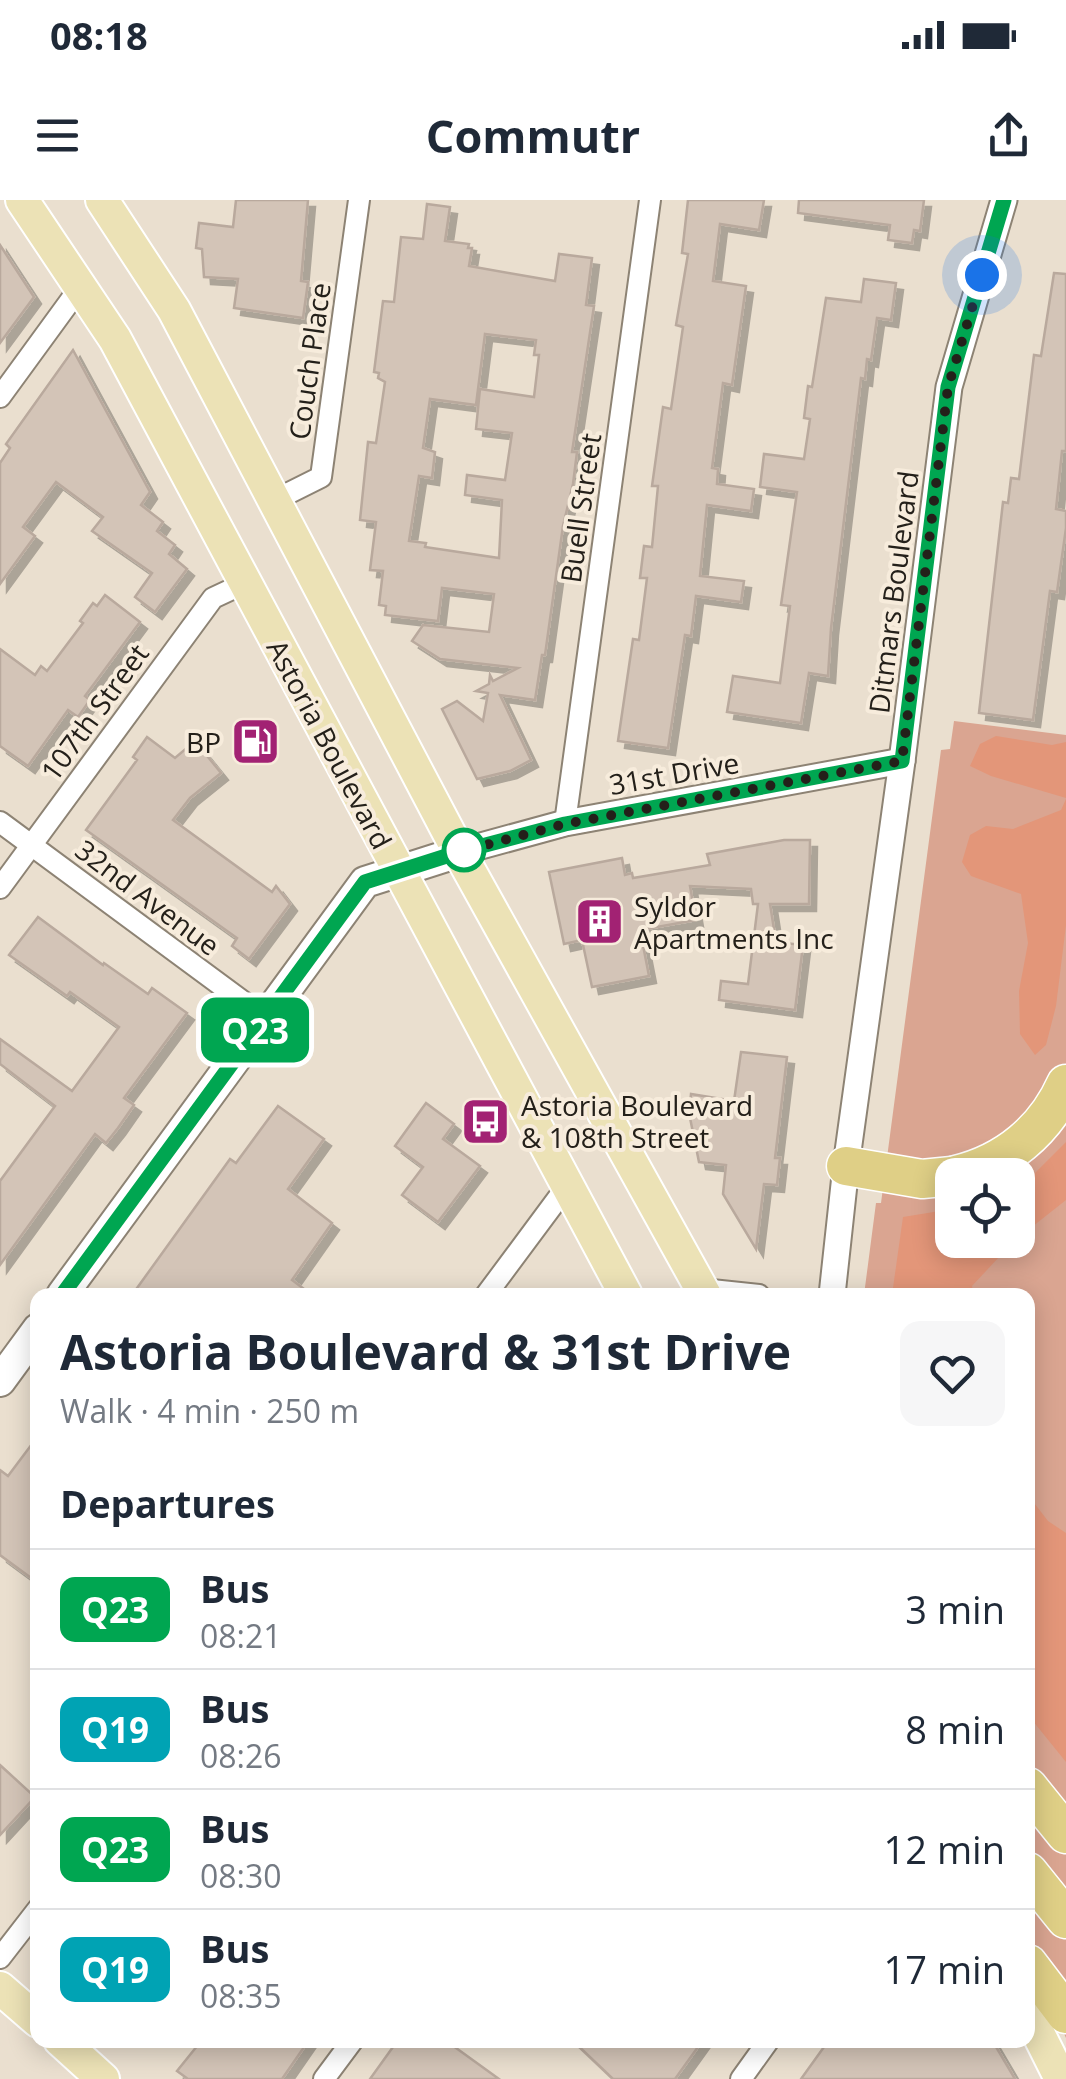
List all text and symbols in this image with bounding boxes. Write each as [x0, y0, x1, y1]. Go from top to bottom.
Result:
text: 08:18 [50, 9, 148, 61]
text: Commutr [426, 105, 640, 166]
icon: menu [30, 108, 85, 163]
icon: share [981, 108, 1036, 163]
your location [957, 250, 1007, 300]
street label: Couch Place [279, 280, 339, 442]
street label: Buell Street [551, 431, 609, 585]
street label: Ditmars Boulevard [859, 469, 927, 715]
street label: Astoria Boulevard [259, 633, 401, 855]
street label: 107th Street [31, 636, 157, 788]
fuel station icon: BP [230, 716, 282, 768]
place label: BP [186, 723, 221, 761]
street label: 31st Drive [606, 743, 742, 803]
unlabelled marker [443, 829, 485, 871]
street label: 32nd Avenue [68, 830, 228, 964]
place label: Syldor Apartments Inc [634, 887, 834, 957]
building icon: Syldor Apartments Inc [573, 896, 625, 948]
line badge: Q23 [198, 998, 312, 1062]
text: Q23 [221, 1007, 289, 1054]
place label: Astoria Boulevard & 108th Street [521, 1086, 753, 1156]
bus stop icon: Astoria Boulevard & 108th Street [460, 1095, 512, 1147]
map controls [935, 1158, 1035, 1258]
button: locate [935, 1158, 1035, 1258]
text: Astoria Boulevard & 31st Drive [60, 1319, 791, 1384]
button: heart [900, 1321, 1005, 1426]
text: Walk · 4 min · 250 m [60, 1389, 359, 1432]
text: Departures [60, 1477, 275, 1529]
text: Bus [200, 1562, 269, 1614]
text: 3 min [905, 1583, 1005, 1635]
text: Q23 [81, 1586, 149, 1633]
text: 08:21 [200, 1614, 282, 1657]
text: Bus [200, 1682, 269, 1734]
text: 8 min [905, 1703, 1005, 1755]
text: Q19 [81, 1706, 149, 1753]
text: 08:26 [200, 1734, 282, 1777]
text: Bus [200, 1802, 269, 1854]
text: 12 min [884, 1823, 1005, 1875]
text: Q23 [81, 1826, 149, 1873]
text: 08:30 [200, 1854, 282, 1897]
text: Bus [200, 1922, 269, 1974]
text: 17 min [884, 1943, 1005, 1995]
text: Q19 [81, 1946, 149, 1993]
text: 08:35 [200, 1974, 282, 2017]

